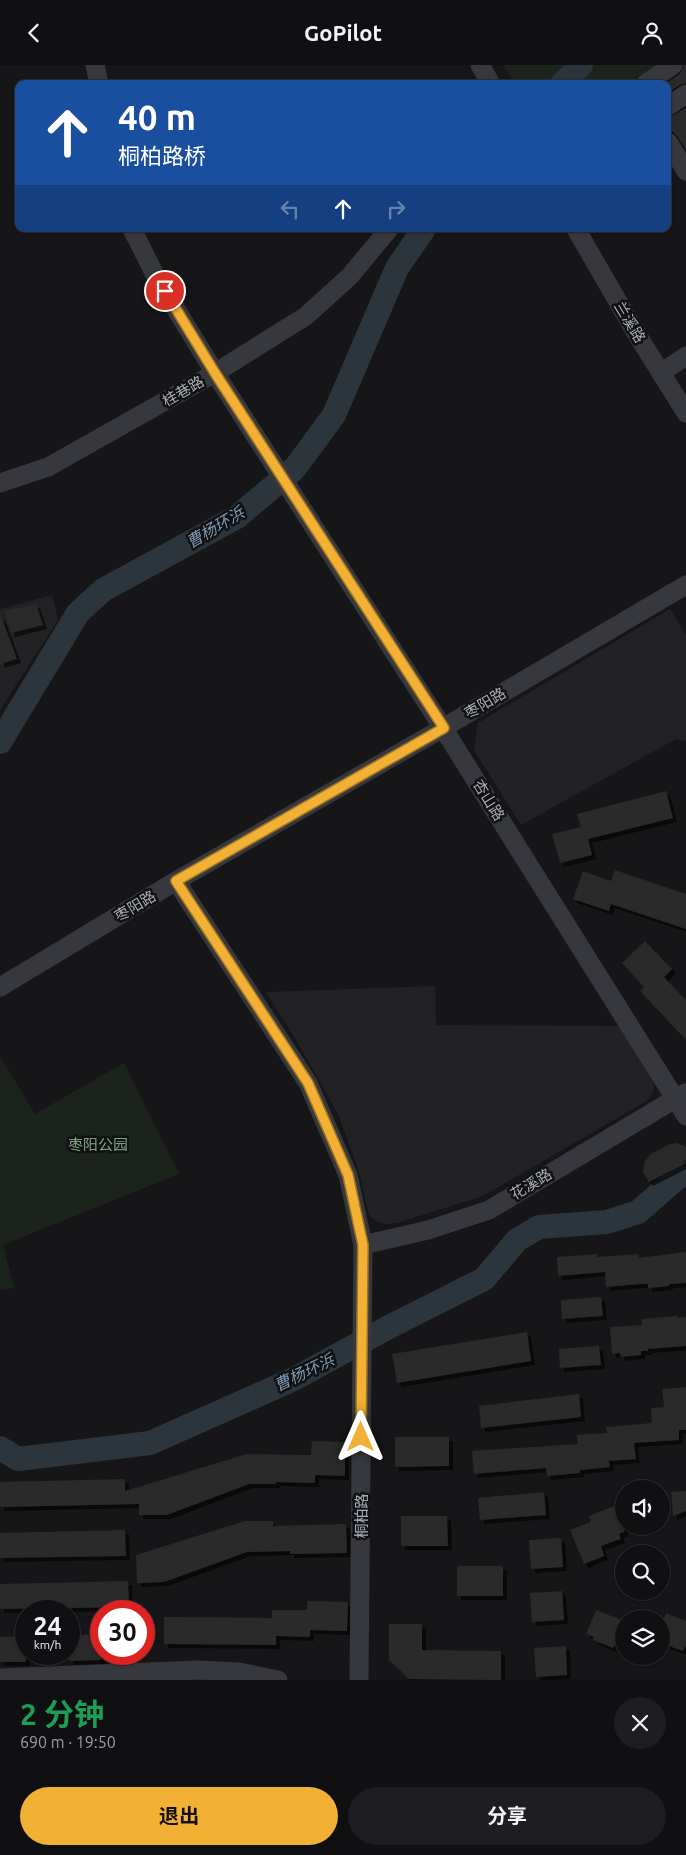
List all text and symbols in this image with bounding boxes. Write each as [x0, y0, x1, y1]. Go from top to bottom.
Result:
icon: back [20, 19, 48, 47]
icon: person [638, 19, 666, 47]
text: GoPilot [304, 20, 382, 45]
text: 40 m [118, 97, 196, 137]
icon: ahead [35, 100, 100, 165]
text: 桐柏路桥 [118, 143, 206, 168]
icon: left [276, 195, 304, 223]
icon: ahead [329, 195, 357, 223]
icon: right [382, 195, 410, 223]
pin [144, 270, 186, 312]
icon: arrive [151, 277, 179, 305]
street label: 兰溪路 [611, 298, 649, 346]
street label: 桂巷路 [159, 372, 207, 410]
water label: 曹杨环浜 [183, 502, 249, 551]
street label: 枣阳路 [461, 684, 509, 722]
street label: 杏山路 [470, 776, 508, 824]
street label: 枣阳路 [111, 887, 159, 925]
park label: 枣阳公园 [68, 1136, 128, 1153]
street label: 花溪路 [507, 1165, 555, 1203]
water label: 曹杨环浜 [271, 1349, 338, 1394]
position arrow [334, 1410, 386, 1462]
map controls [615, 1480, 670, 1665]
button: sound [615, 1480, 670, 1535]
street label: 桐柏路 [353, 1493, 370, 1539]
button: search [615, 1545, 670, 1600]
speed limit sign: 30 [90, 1600, 155, 1665]
button: layers [615, 1610, 670, 1665]
text: 24 [33, 1612, 62, 1640]
text: km/h [34, 1638, 61, 1651]
text: 2 分钟 [20, 1697, 104, 1731]
button: close [614, 1697, 666, 1749]
text: 690 m · 19:50 [20, 1733, 116, 1751]
button: 退出 [20, 1787, 338, 1845]
button: 分享 [348, 1787, 666, 1845]

